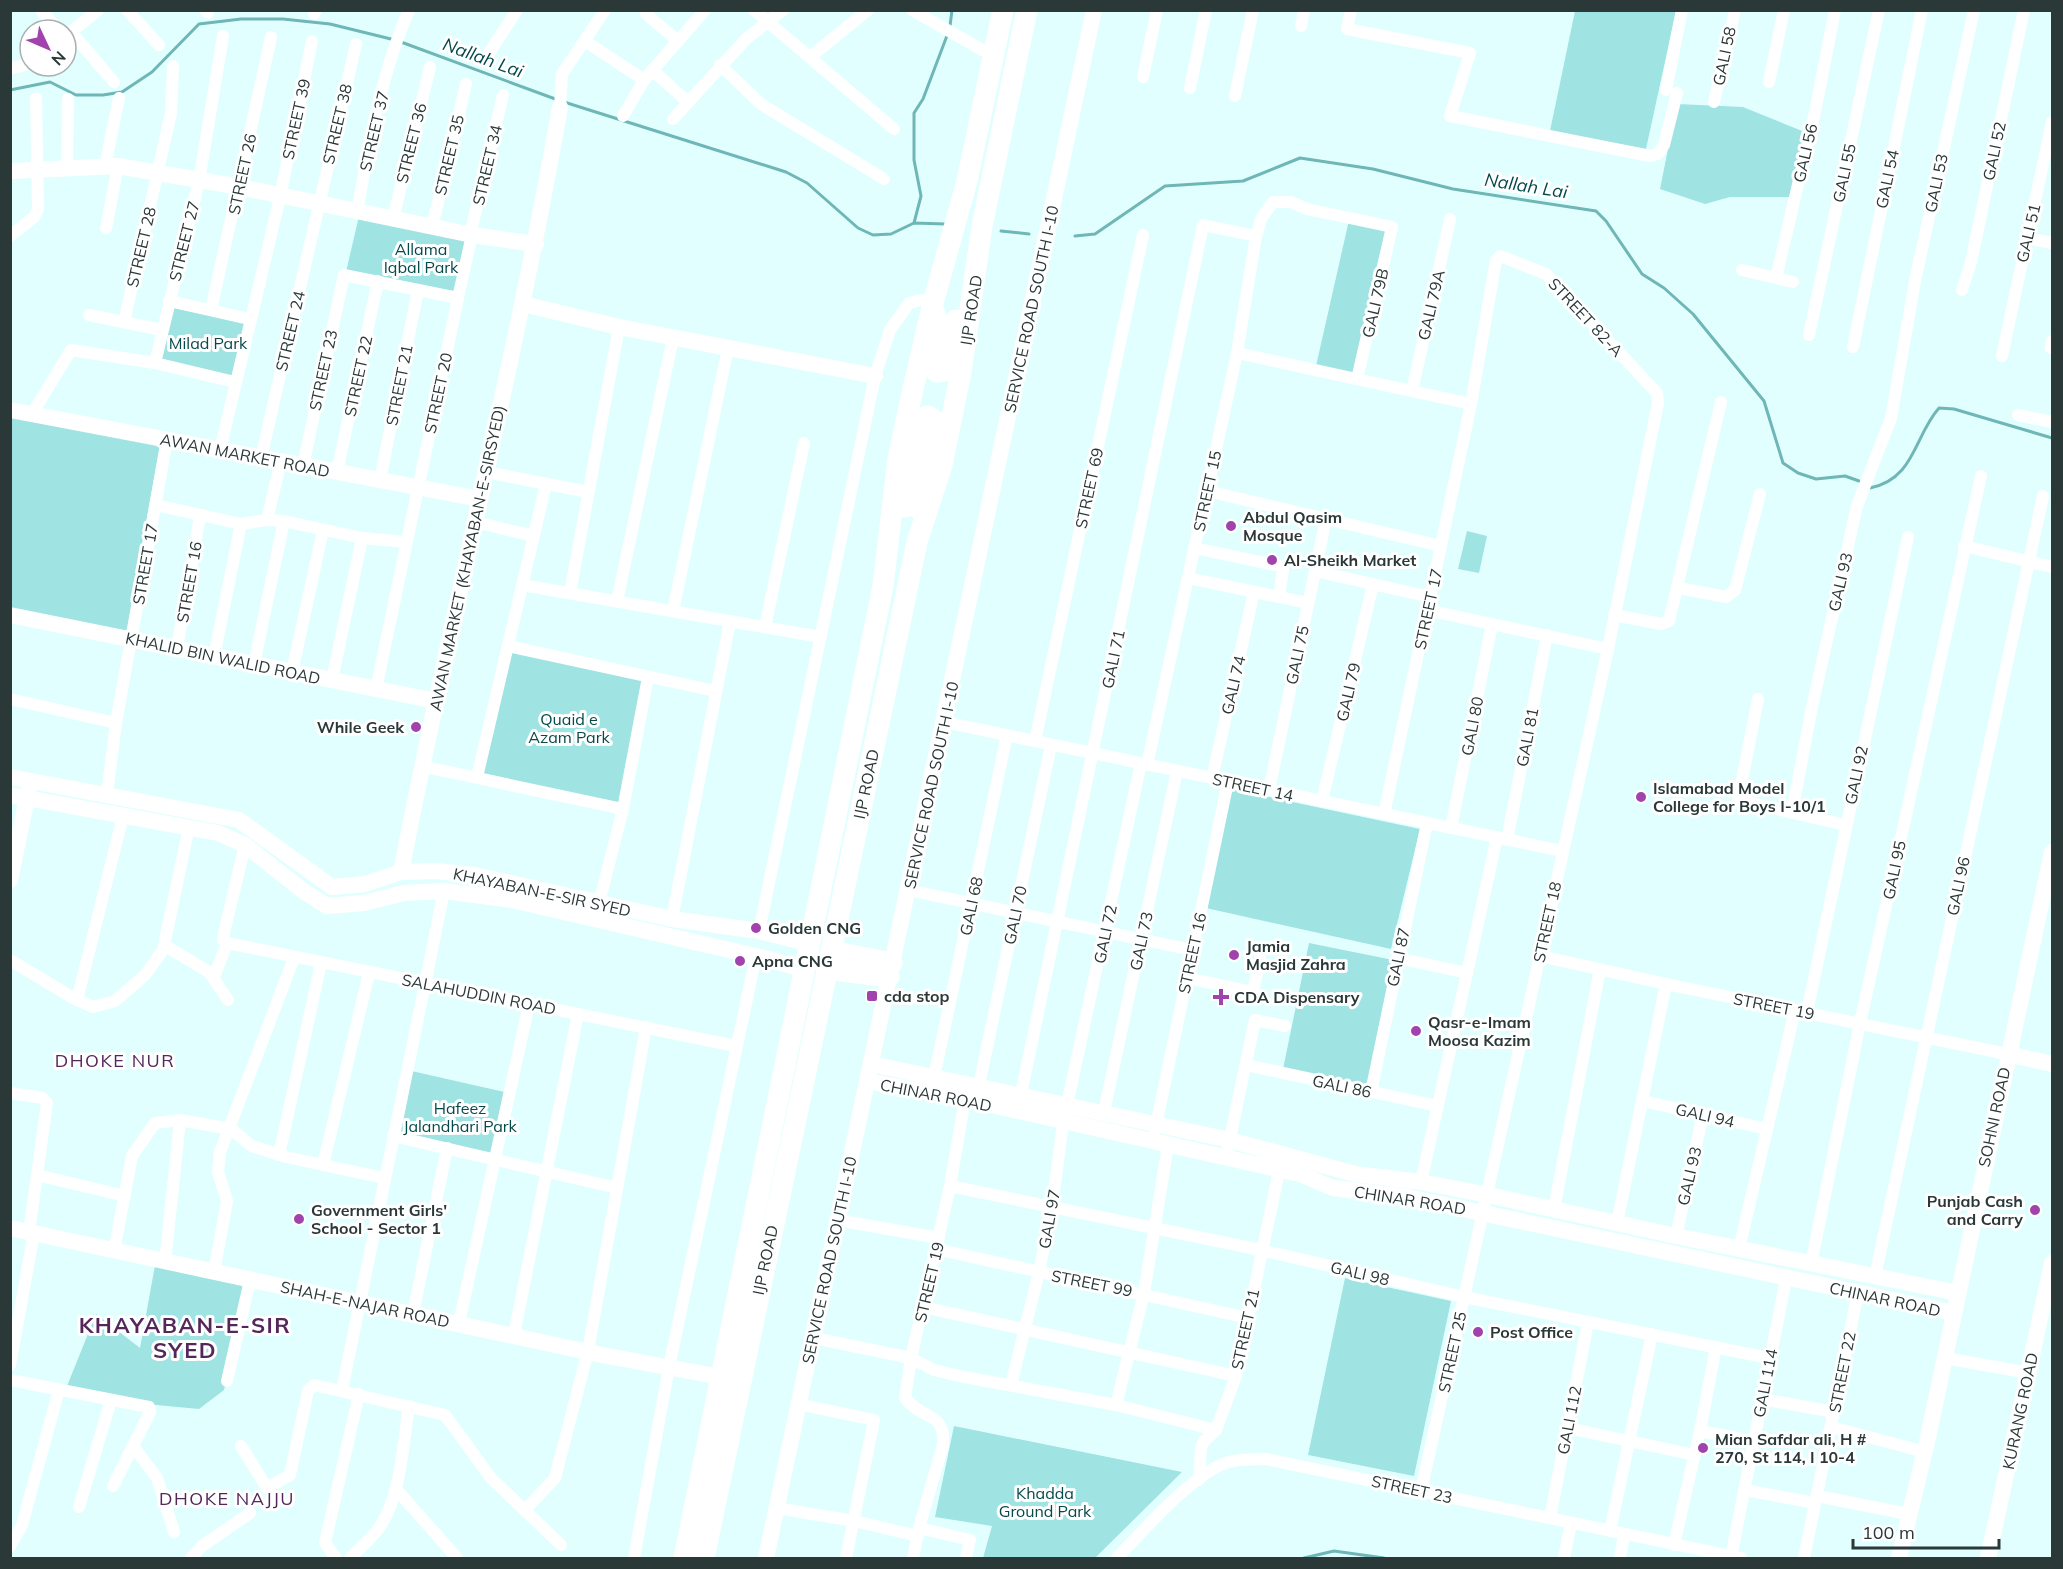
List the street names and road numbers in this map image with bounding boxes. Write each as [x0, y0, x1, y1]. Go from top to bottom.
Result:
street label: GALI 58 [1708, 25, 1740, 87]
street label: STREET 39 [278, 77, 314, 161]
street label: STREET 38 [318, 82, 356, 166]
street label: STREET 37 [355, 89, 393, 173]
street label: STREET 36 [391, 101, 431, 185]
street label: STREET 35 [430, 113, 468, 197]
street label: GALI 52 [1978, 120, 2010, 182]
street label: STREET 34 [468, 122, 506, 207]
street label: GALI 56 [1789, 122, 1821, 184]
street label: STREET 26 [224, 132, 260, 216]
street label: GALI 55 [1828, 142, 1860, 204]
street label: GALI 54 [1871, 147, 1903, 210]
street label: GALI 53 [1920, 152, 1952, 214]
street label: STREET 27 [164, 199, 204, 283]
street label: GALI 51 [2012, 202, 2044, 264]
street label: SERVICE ROAD SOUTH I-10 [999, 204, 1063, 414]
street label: STREET 28 [122, 205, 160, 289]
street label: GALI 79B [1357, 266, 1393, 340]
street label: GALI 79A [1413, 268, 1449, 342]
street label: IJP ROAD [956, 273, 986, 347]
street label: STREET 82-A [1544, 273, 1628, 361]
street label: STREET 24 [271, 288, 309, 373]
street label: STREET 23 [305, 328, 341, 412]
street label: STREET 22 [340, 334, 376, 418]
street label: STREET 21 [381, 343, 417, 427]
street label: STREET 20 [420, 351, 456, 435]
street label: AWAN MARKET (KHAYABAN-E-SIRSYED) [425, 403, 509, 713]
street label: AWAN MARKET ROAD [159, 429, 331, 481]
street label: STREET 69 [1071, 446, 1107, 530]
street label: STREET 15 [1189, 449, 1225, 533]
street label: STREET 17 [128, 522, 162, 606]
street label: STREET 16 [172, 540, 206, 624]
street label: GALI 93 [1824, 551, 1856, 613]
street label: STREET 17 [1410, 567, 1446, 651]
street label: GALI 75 [1281, 624, 1313, 686]
street label: KHALID BIN WALID ROAD [124, 628, 322, 688]
street label: GALI 71 [1097, 628, 1129, 690]
street label: GALI 74 [1217, 653, 1250, 716]
street label: GALI 79 [1332, 661, 1364, 723]
street label: SERVICE ROAD SOUTH I-10 [899, 680, 963, 890]
street label: GALI 80 [1456, 695, 1488, 757]
street label: GALI 81 [1511, 706, 1543, 768]
street label: GALI 92 [1840, 744, 1872, 806]
street label: IJP ROAD [849, 747, 883, 821]
street label: STREET 14 [1211, 769, 1296, 805]
street label: GALI 95 [1878, 839, 1910, 901]
street label: GALI 96 [1942, 855, 1974, 917]
street label: KHAYABAN-E-SIR SYED [451, 863, 633, 921]
street label: GALI 68 [955, 875, 987, 937]
street label: STREET 18 [1529, 880, 1565, 964]
street label: GALI 70 [999, 884, 1031, 946]
street label: GALI 72 [1089, 903, 1121, 965]
street label: GALI 73 [1125, 910, 1157, 972]
street label: STREET 16 [1174, 911, 1210, 995]
street label: GALI 87 [1382, 926, 1414, 988]
street label: SALAHUDDIN ROAD [400, 969, 558, 1019]
street label: STREET 19 [1732, 988, 1816, 1024]
street label: SOHNI ROAD [1974, 1065, 2014, 1169]
street label: GALI 86 [1311, 1070, 1373, 1102]
street label: CHINAR ROAD [879, 1074, 993, 1116]
street label: GALI 94 [1674, 1099, 1737, 1132]
street label: GALI 93 [1673, 1145, 1705, 1207]
street label: SERVICE ROAD SOUTH I-10 [797, 1155, 861, 1365]
street label: CHINAR ROAD [1353, 1181, 1467, 1219]
street label: GALI 97 [1034, 1188, 1064, 1250]
street label: IJP ROAD [748, 1223, 782, 1297]
street label: STREET 19 [910, 1240, 948, 1324]
street label: GALI 98 [1329, 1257, 1391, 1289]
street label: STREET 99 [1050, 1265, 1134, 1301]
street label: SHAH-E-NAJAR ROAD [279, 1276, 451, 1332]
street label: CHINAR ROAD [1828, 1277, 1942, 1321]
street label: STREET 21 [1227, 1287, 1263, 1371]
street label: STREET 25 [1434, 1310, 1470, 1394]
street label: STREET 22 [1824, 1330, 1860, 1414]
street label: GALI 114 [1749, 1347, 1782, 1419]
street label: KURANG ROAD [1998, 1351, 2042, 1471]
street label: GALI 112 [1553, 1384, 1585, 1456]
street label: STREET 23 [1370, 1471, 1454, 1507]

